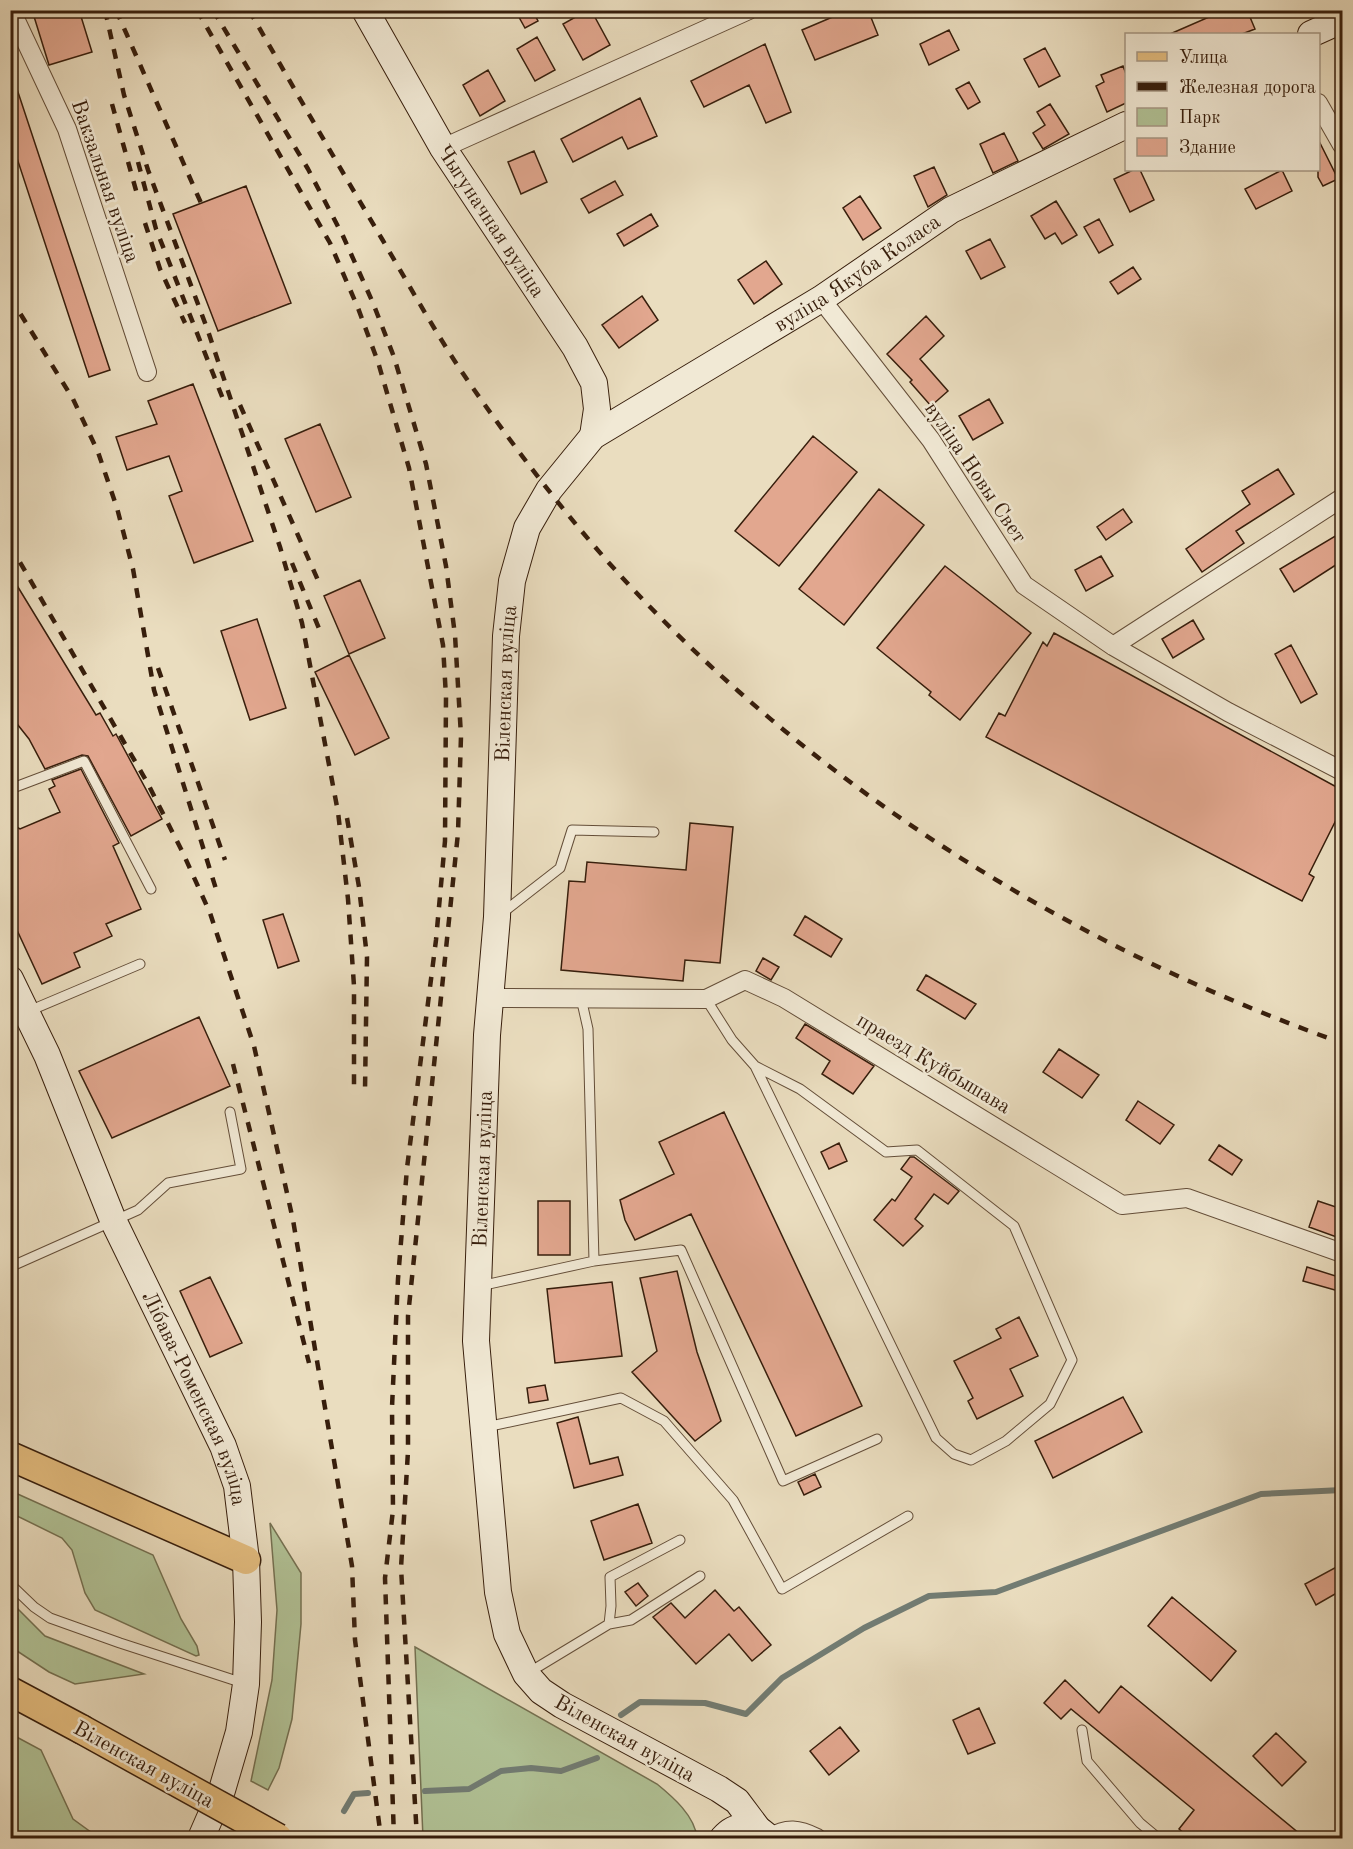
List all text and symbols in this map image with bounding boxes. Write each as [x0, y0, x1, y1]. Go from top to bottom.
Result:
legend [1125, 33, 1320, 171]
text: Улица [1179, 49, 1228, 67]
text: Железная дорога [1179, 79, 1316, 97]
street label: Вакзальная вуліца [67, 97, 142, 266]
text: Парк [1179, 109, 1220, 127]
text: Здание [1179, 139, 1236, 157]
street label: Чыгуначная вуліца [432, 142, 548, 302]
street label: вуліца Якуба Коласа [771, 212, 945, 336]
street label: вуліца Новы Свет [920, 399, 1030, 547]
street label: Віленская вуліца [493, 604, 521, 762]
street label: праезд Куйбышава [853, 1010, 1014, 1118]
street label: Віленская вуліца [470, 1090, 497, 1248]
street label: Лібава-Роменская вуліца [137, 1288, 248, 1507]
street label: Віленская вуліца [551, 1692, 698, 1787]
street label: Віленская вуліца [70, 1718, 217, 1813]

